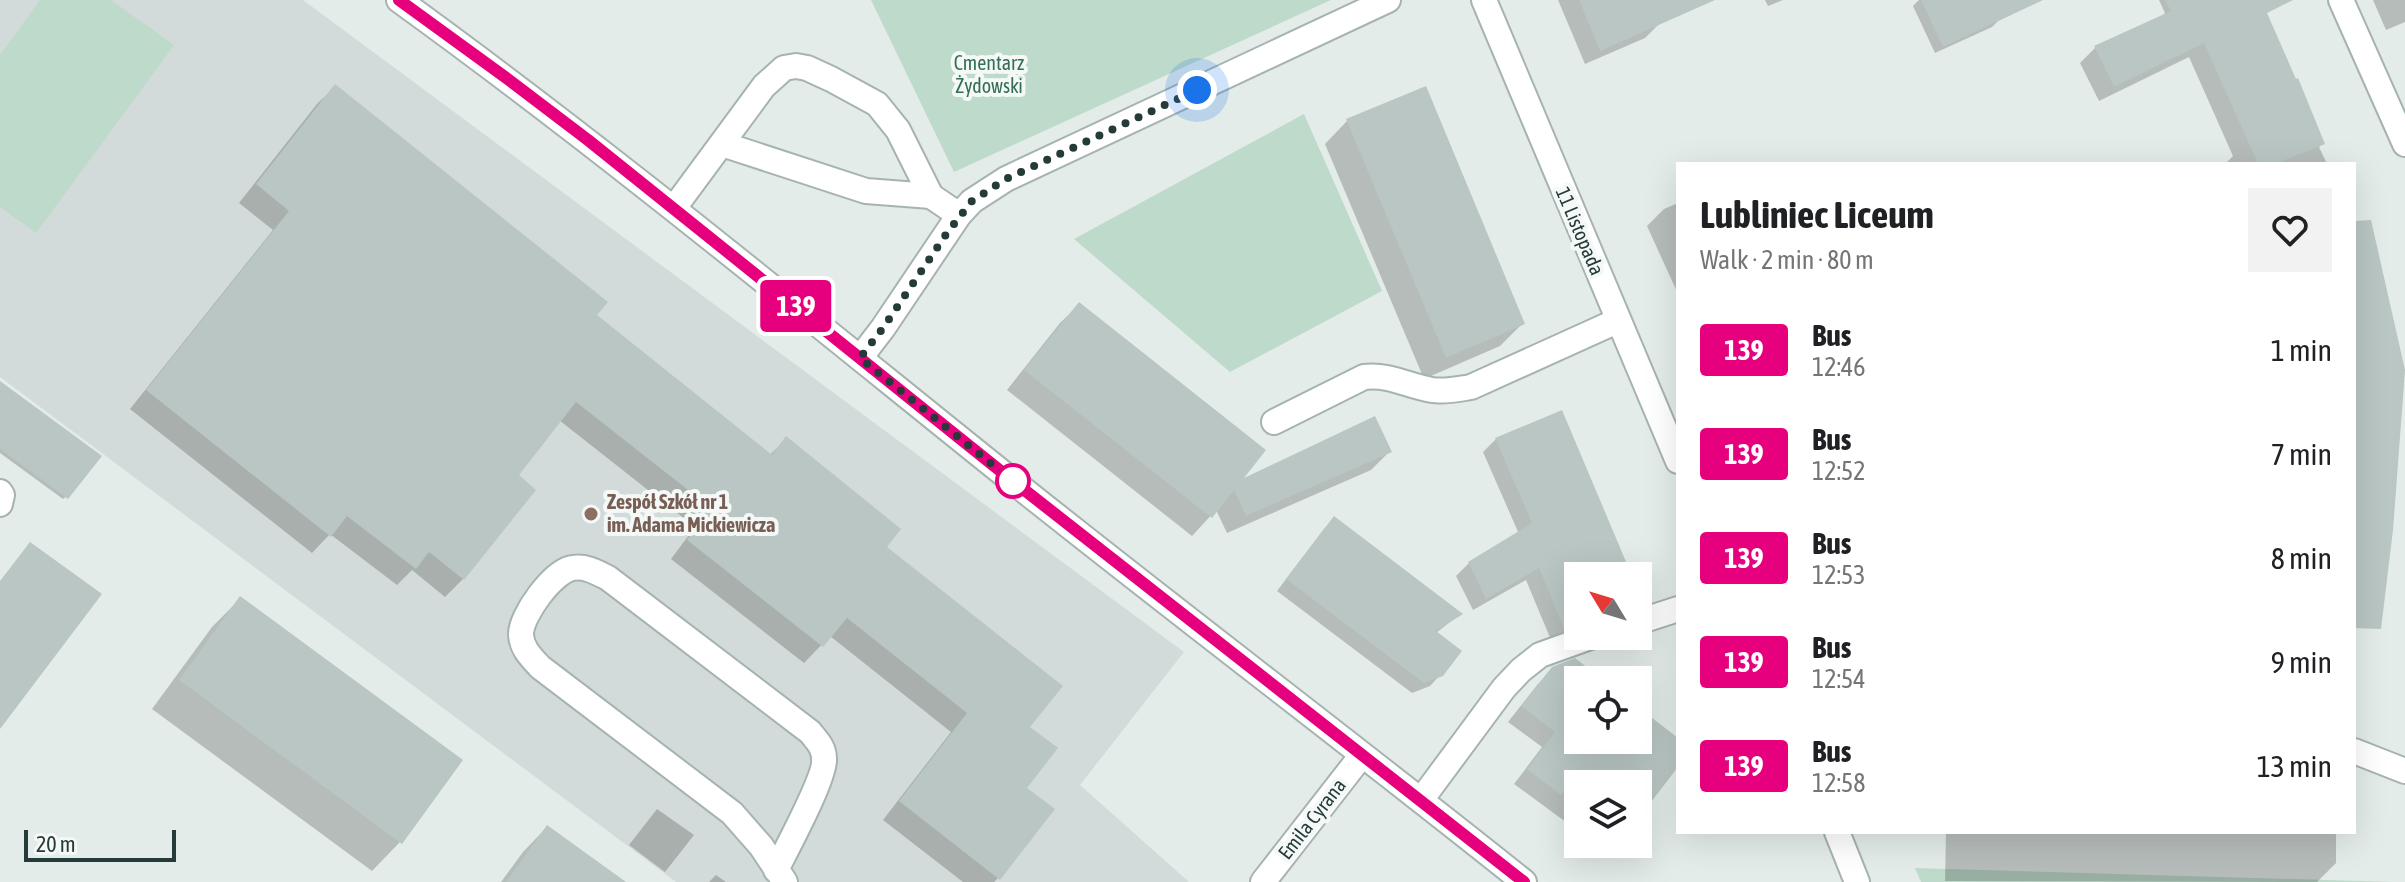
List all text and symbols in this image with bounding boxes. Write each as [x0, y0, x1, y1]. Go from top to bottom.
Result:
park label: Cmentarz Żydowski [954, 51, 1024, 97]
your location [1177, 70, 1217, 110]
street label: 11 Listopada [1552, 183, 1609, 278]
button: heart [2248, 188, 2332, 272]
text: Lubliniec Liceum [1700, 193, 1934, 236]
text: Walk · 2 min · 80 m [1700, 245, 1874, 275]
line badge: 139 [750, 280, 842, 332]
text: 139 [776, 290, 816, 322]
text: Bus [1812, 318, 1851, 352]
text: 1 min [2271, 333, 2332, 367]
text: 139 [1724, 334, 1764, 366]
text: 12:46 [1812, 352, 1866, 382]
text: Bus [1812, 422, 1851, 456]
text: 7 min [2271, 437, 2332, 471]
text: 139 [1724, 438, 1764, 470]
text: 12:52 [1812, 456, 1866, 486]
unlabelled marker [996, 464, 1030, 498]
place label: Zespół Szkół nr 1 im. Adama Mickiewicza [607, 490, 775, 536]
marker: Zespół Szkół nr 1 im. Adama Mickiewicza [582, 505, 600, 523]
text: Bus [1812, 526, 1851, 560]
text: 8 min [2271, 541, 2332, 575]
text: 139 [1724, 542, 1764, 574]
text: 12:53 [1812, 560, 1866, 590]
north arrow [1564, 562, 1652, 650]
map controls [1564, 562, 1652, 858]
text: Bus [1812, 630, 1851, 664]
text: 9 min [2271, 645, 2332, 679]
text: 139 [1724, 646, 1764, 678]
text: 12:54 [1812, 664, 1866, 694]
button: locate [1564, 666, 1652, 754]
text: Bus [1812, 734, 1851, 768]
text: 13 min [2257, 749, 2332, 783]
text: 139 [1724, 750, 1764, 782]
text: 12:58 [1812, 768, 1866, 798]
button: layers [1564, 770, 1652, 858]
street label: Emila Cyrana [1273, 774, 1350, 864]
scale bar [24, 826, 176, 862]
text: 20 m [36, 831, 76, 857]

